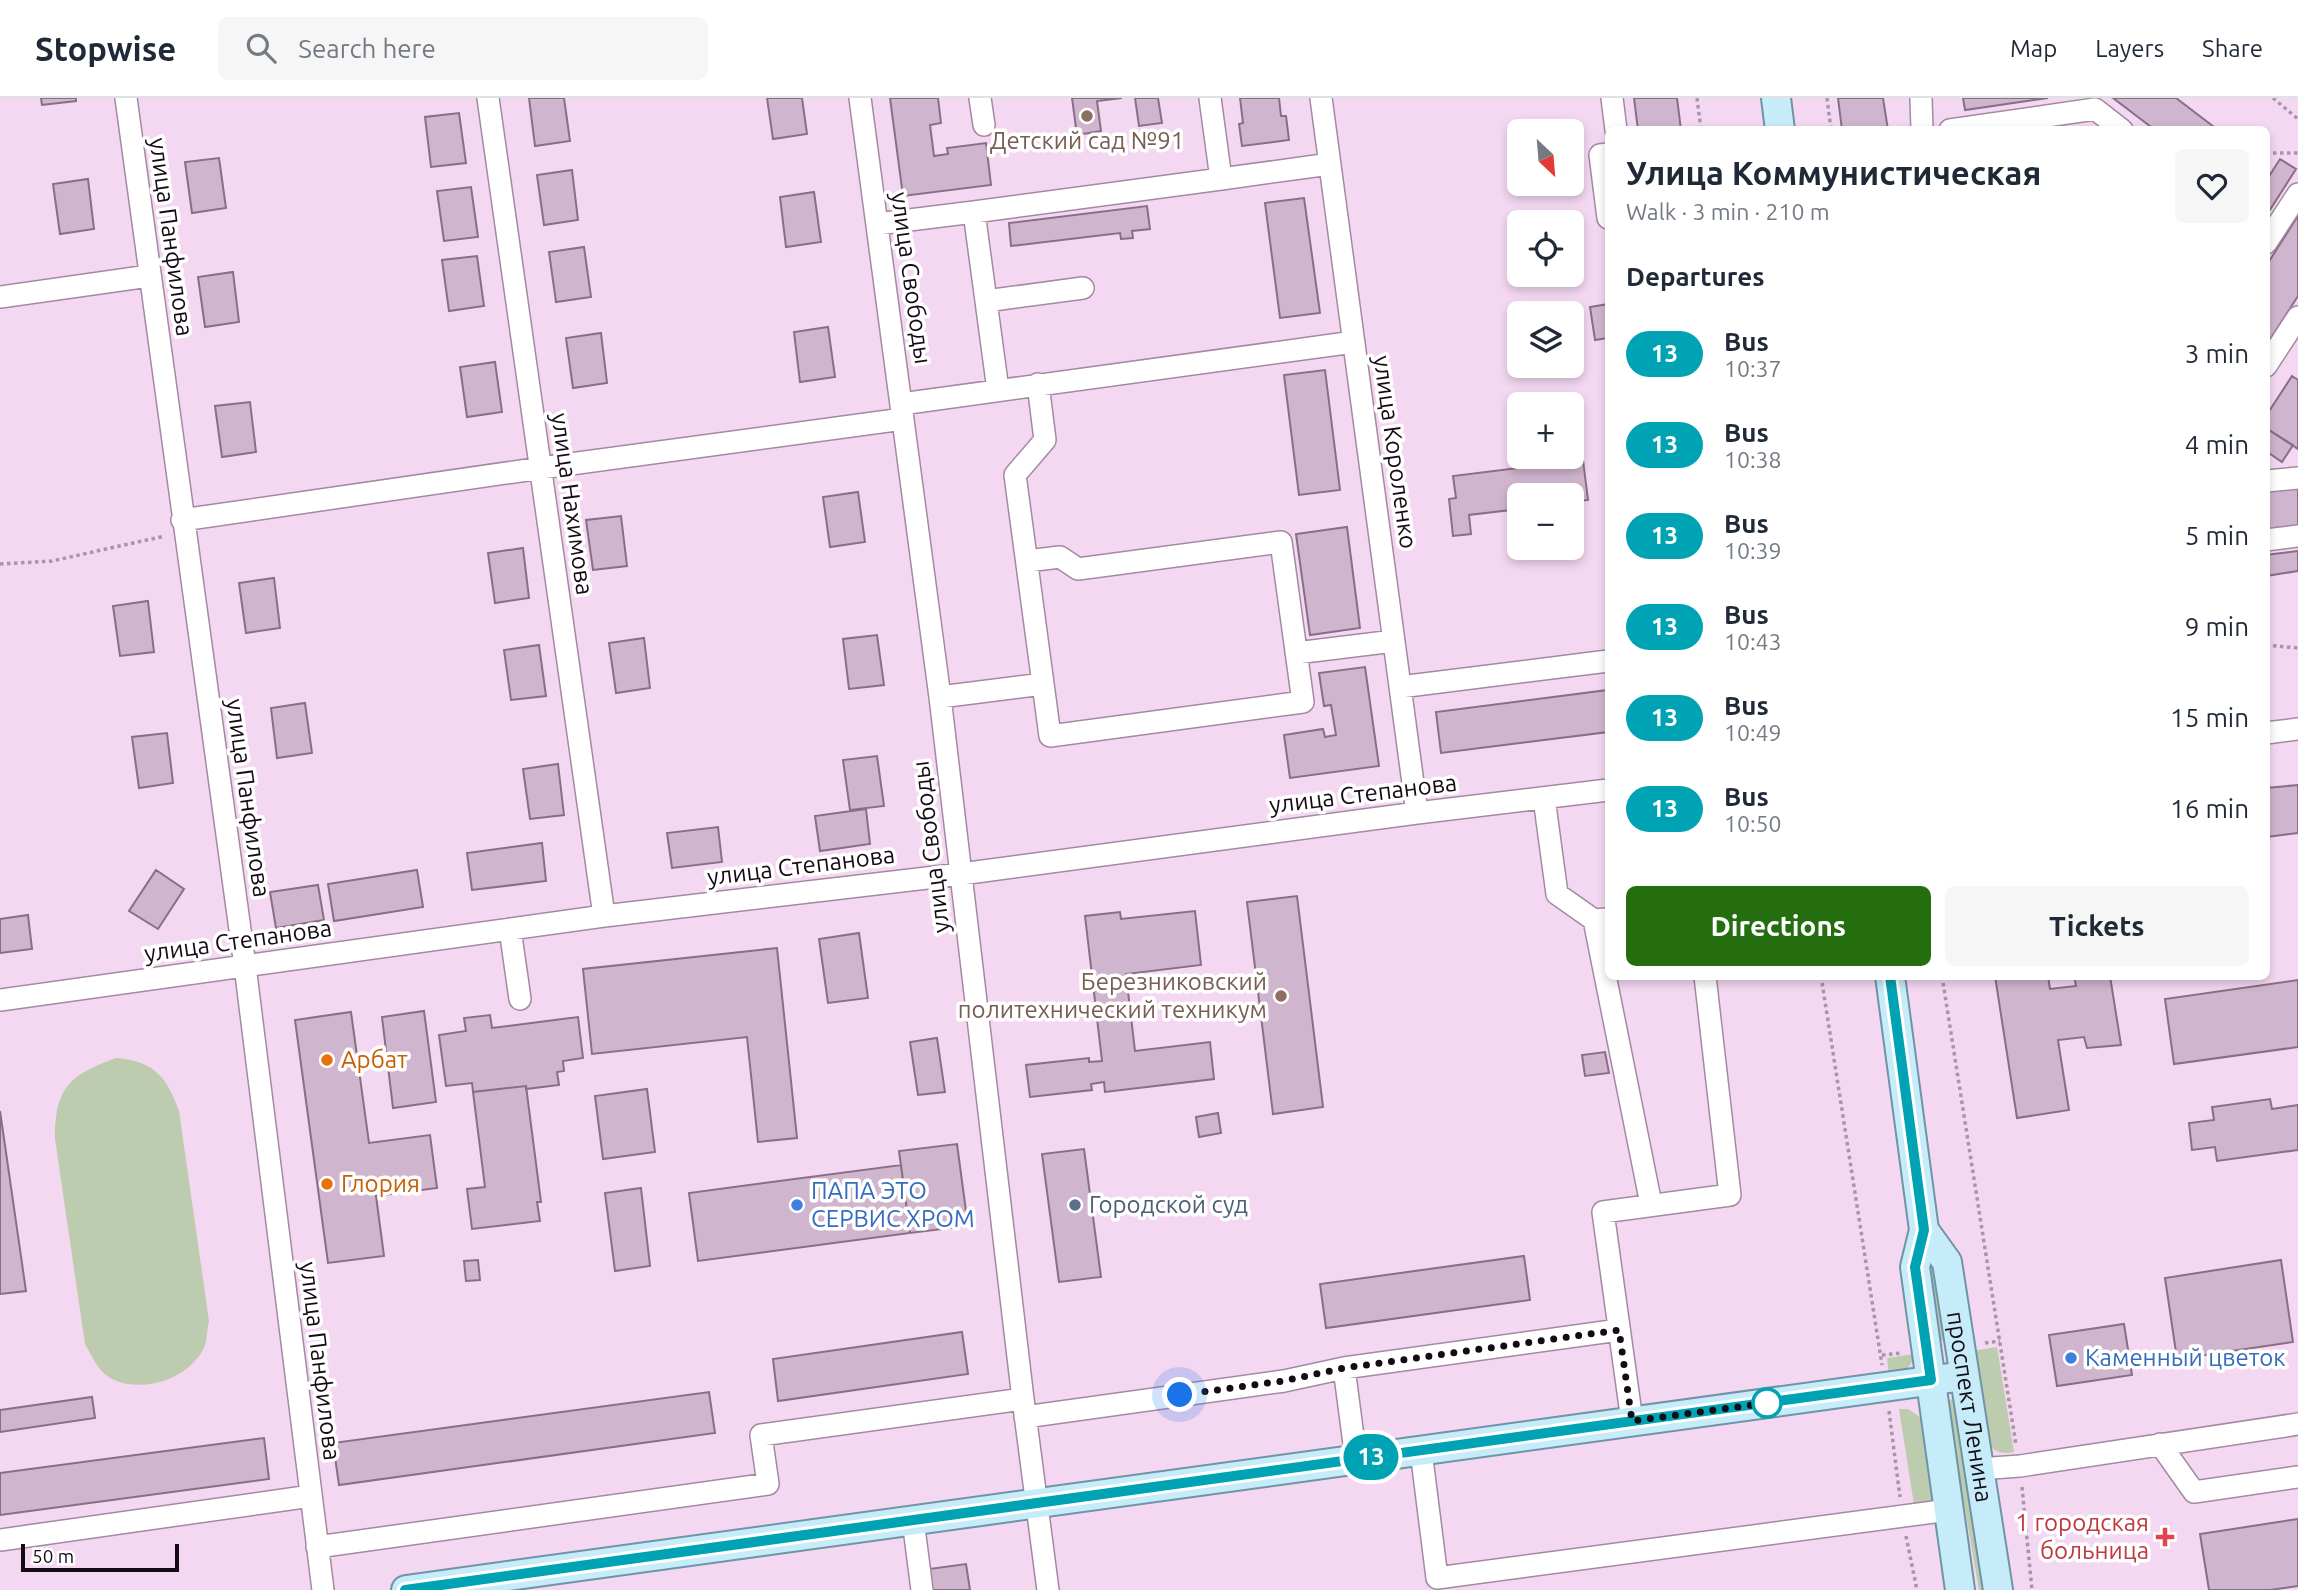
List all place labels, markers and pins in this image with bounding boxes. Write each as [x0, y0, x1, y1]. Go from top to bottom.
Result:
marker: Детский сад №91 [1079, 108, 1095, 124]
place label: Детский сад №91 [990, 127, 1184, 154]
place label: Березниковский политехнический техникум [958, 968, 1267, 1023]
marker: Березниковский политехнический техникум [1273, 988, 1289, 1004]
place label: Арбат [341, 1046, 408, 1073]
marker: Арбат [319, 1052, 335, 1068]
place label: Глория [341, 1170, 420, 1197]
marker: Глория [319, 1176, 335, 1192]
place label: ПАПА ЭТО СЕРВИС ХРОМ [811, 1177, 975, 1232]
place label: Городской суд [1089, 1191, 1248, 1218]
marker: ПАПА ЭТО СЕРВИС ХРОМ [789, 1197, 805, 1213]
marker: Городской суд [1067, 1197, 1083, 1213]
place label: Каменный цветок [2085, 1344, 2286, 1371]
marker: Каменный цветок [2063, 1350, 2079, 1366]
unlabelled marker [1752, 1388, 1782, 1418]
place label: 1 городская больница [2015, 1509, 2149, 1564]
marker: 1 городская больница [2155, 1527, 2175, 1547]

